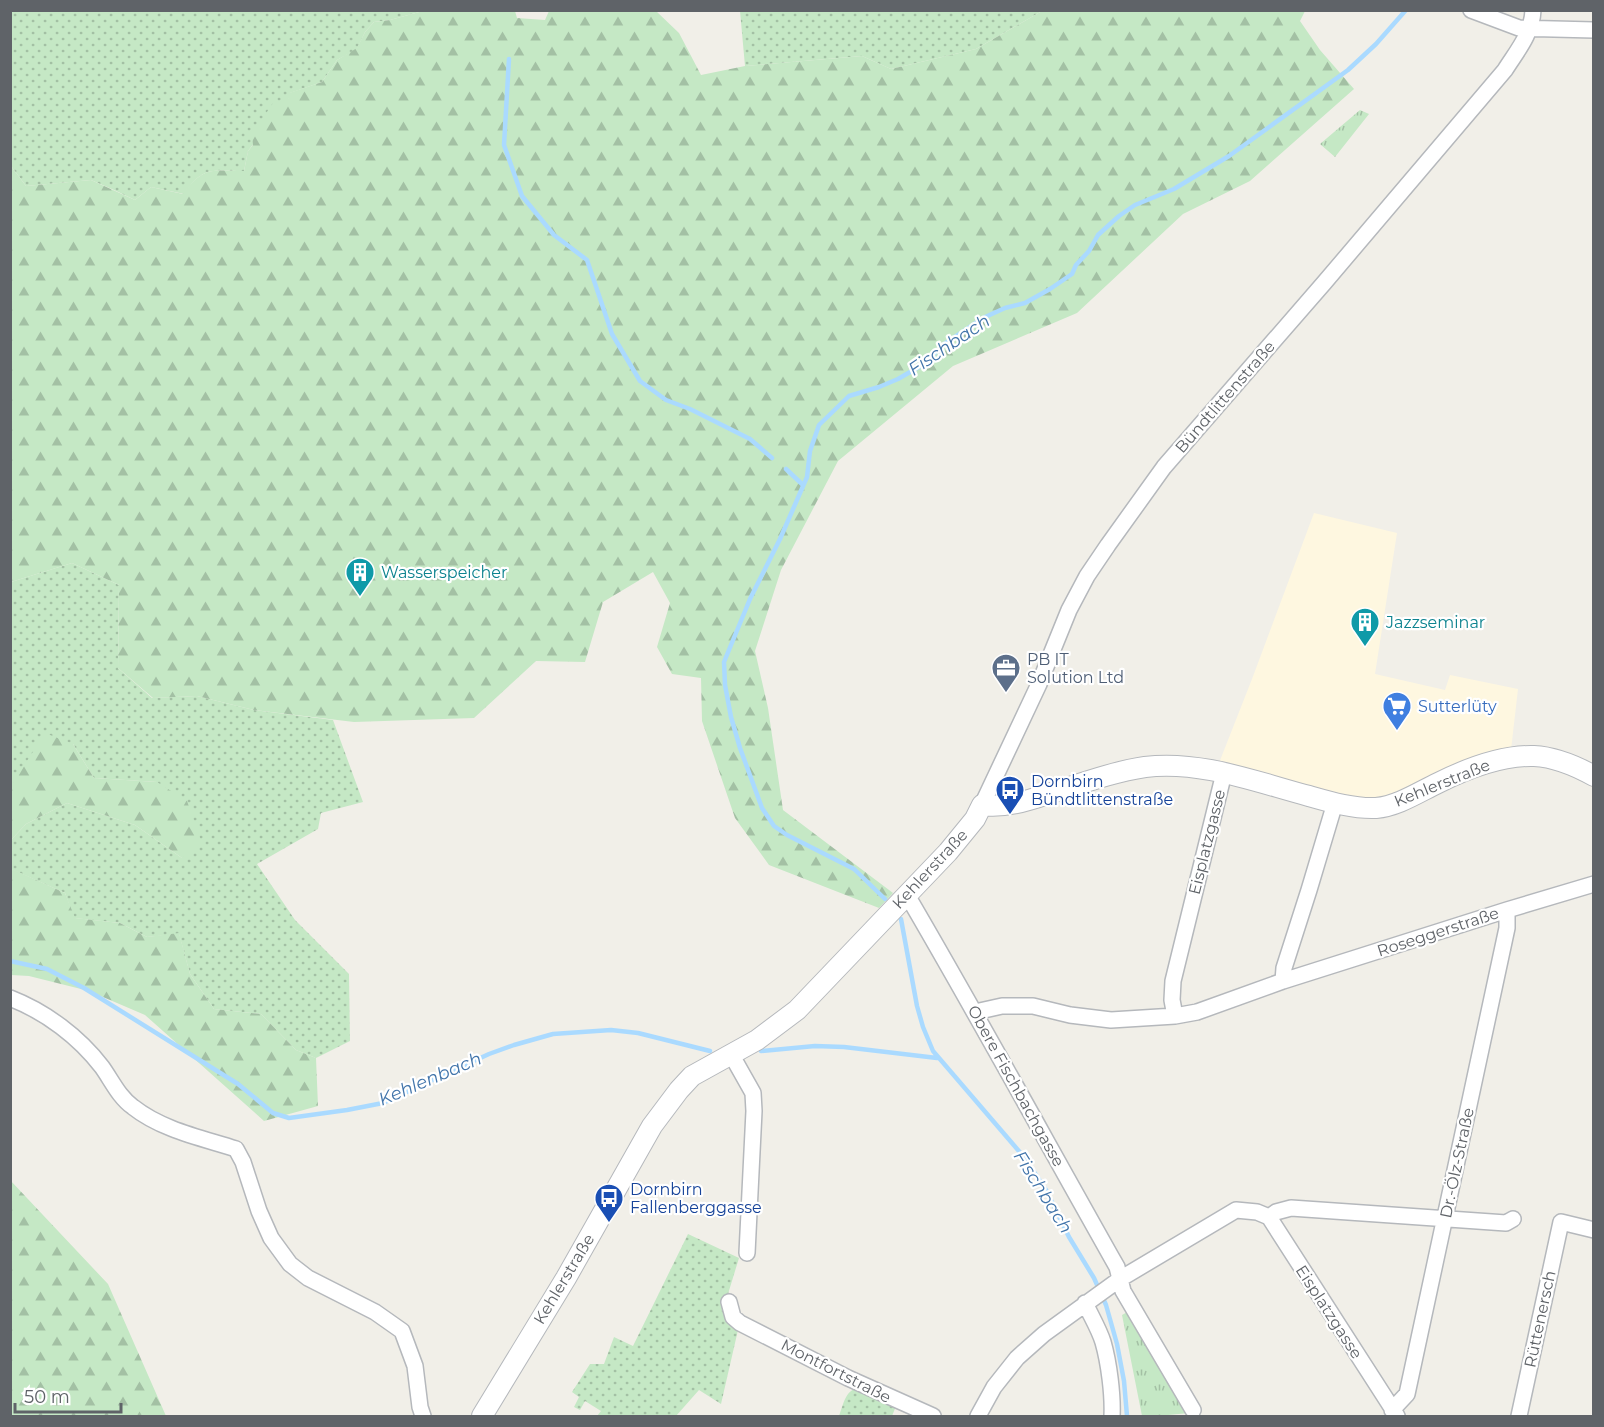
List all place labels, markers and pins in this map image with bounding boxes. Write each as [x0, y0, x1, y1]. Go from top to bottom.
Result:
building icon: Wasserspeicher [344, 556, 376, 598]
place label: Wasserspeicher [381, 563, 507, 582]
building icon: Jazzseminar [1349, 606, 1381, 648]
place label: Jazzseminar [1385, 613, 1485, 632]
place label: PB IT Solution Ltd [1027, 650, 1124, 687]
office icon: PB IT Solution Ltd [990, 652, 1022, 694]
supermarket icon: Sutterlüty [1381, 690, 1413, 732]
place label: Sutterlüty [1418, 697, 1497, 716]
place label: Dornbirn Bündtlittenstraße [1031, 772, 1173, 809]
bus stop icon: Dornbirn Bündtlittenstraße [994, 774, 1026, 816]
place label: Dornbirn Fallenberggasse [630, 1180, 762, 1217]
bus stop icon: Dornbirn Fallenberggasse [593, 1182, 625, 1224]

